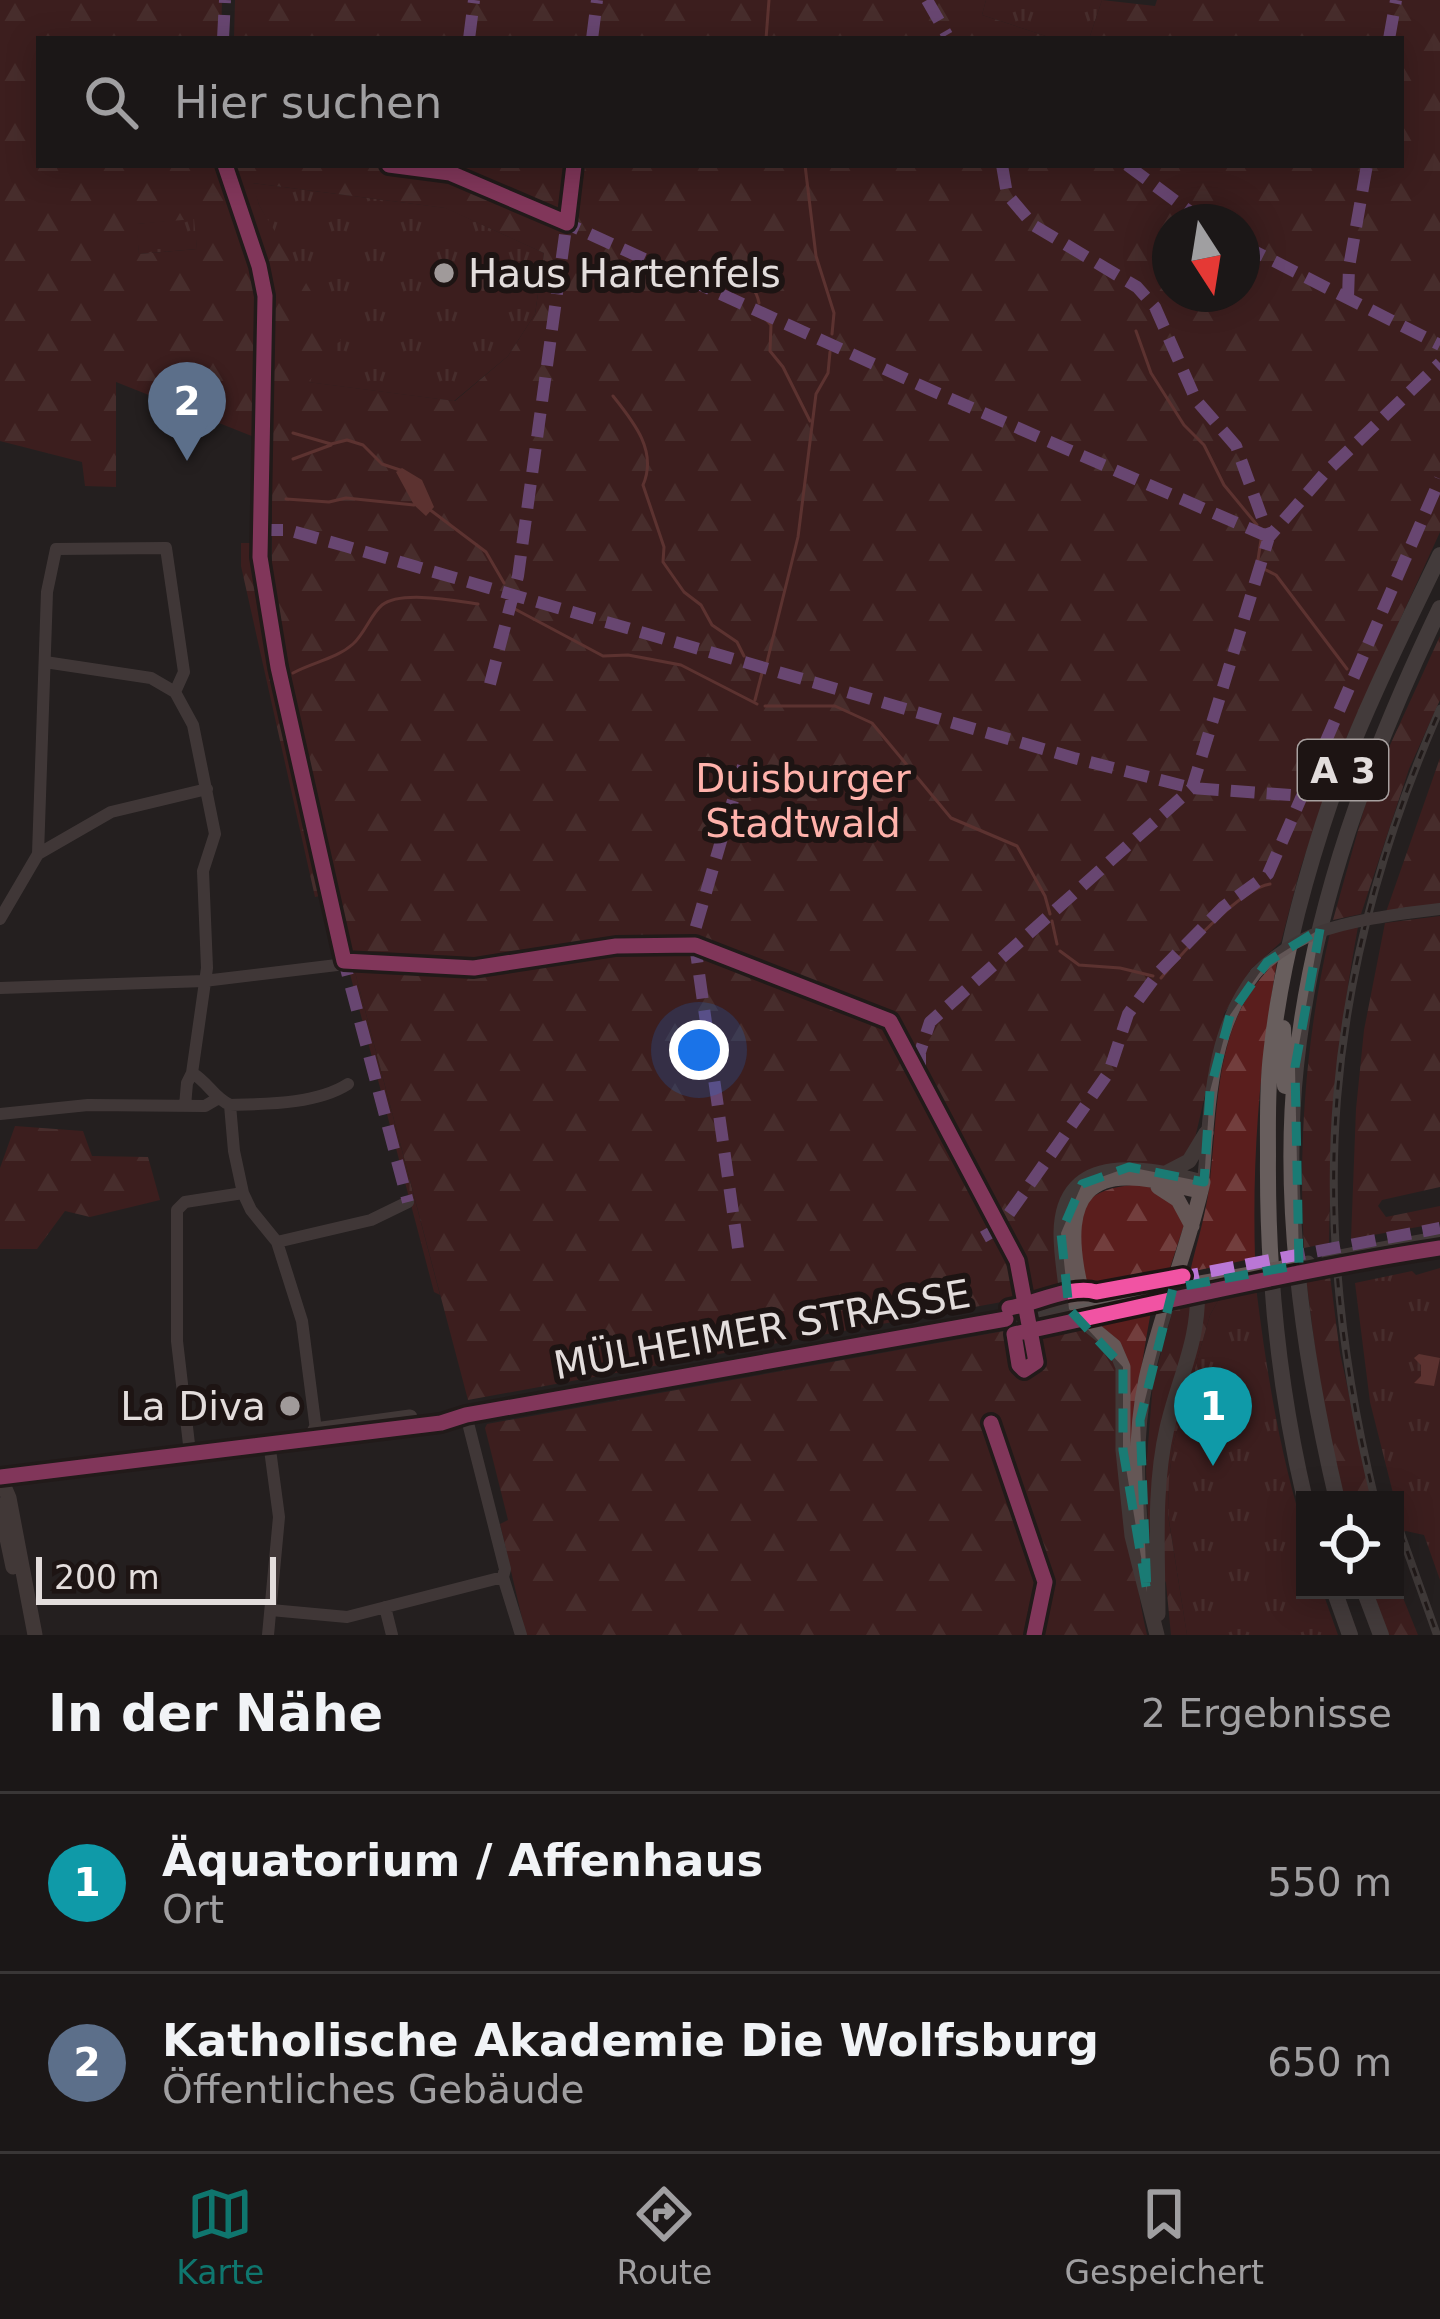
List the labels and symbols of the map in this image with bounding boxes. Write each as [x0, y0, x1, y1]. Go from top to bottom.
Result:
north arrow [1152, 204, 1260, 312]
place label: Haus Hartenfels [468, 251, 781, 296]
marker: Haus Hartenfels [431, 260, 457, 286]
pin: 2 [148, 362, 226, 461]
road number: A 3 [1298, 740, 1388, 800]
park label: Duisburger Stadtwald [695, 756, 912, 846]
your location [669, 1020, 729, 1080]
street label: MÜLHEIMER STRASSE [550, 1271, 974, 1388]
pin: 1 [1174, 1367, 1252, 1466]
place label: La Diva [120, 1384, 266, 1429]
marker: La Diva [277, 1393, 303, 1419]
scale bar [36, 1551, 276, 1604]

